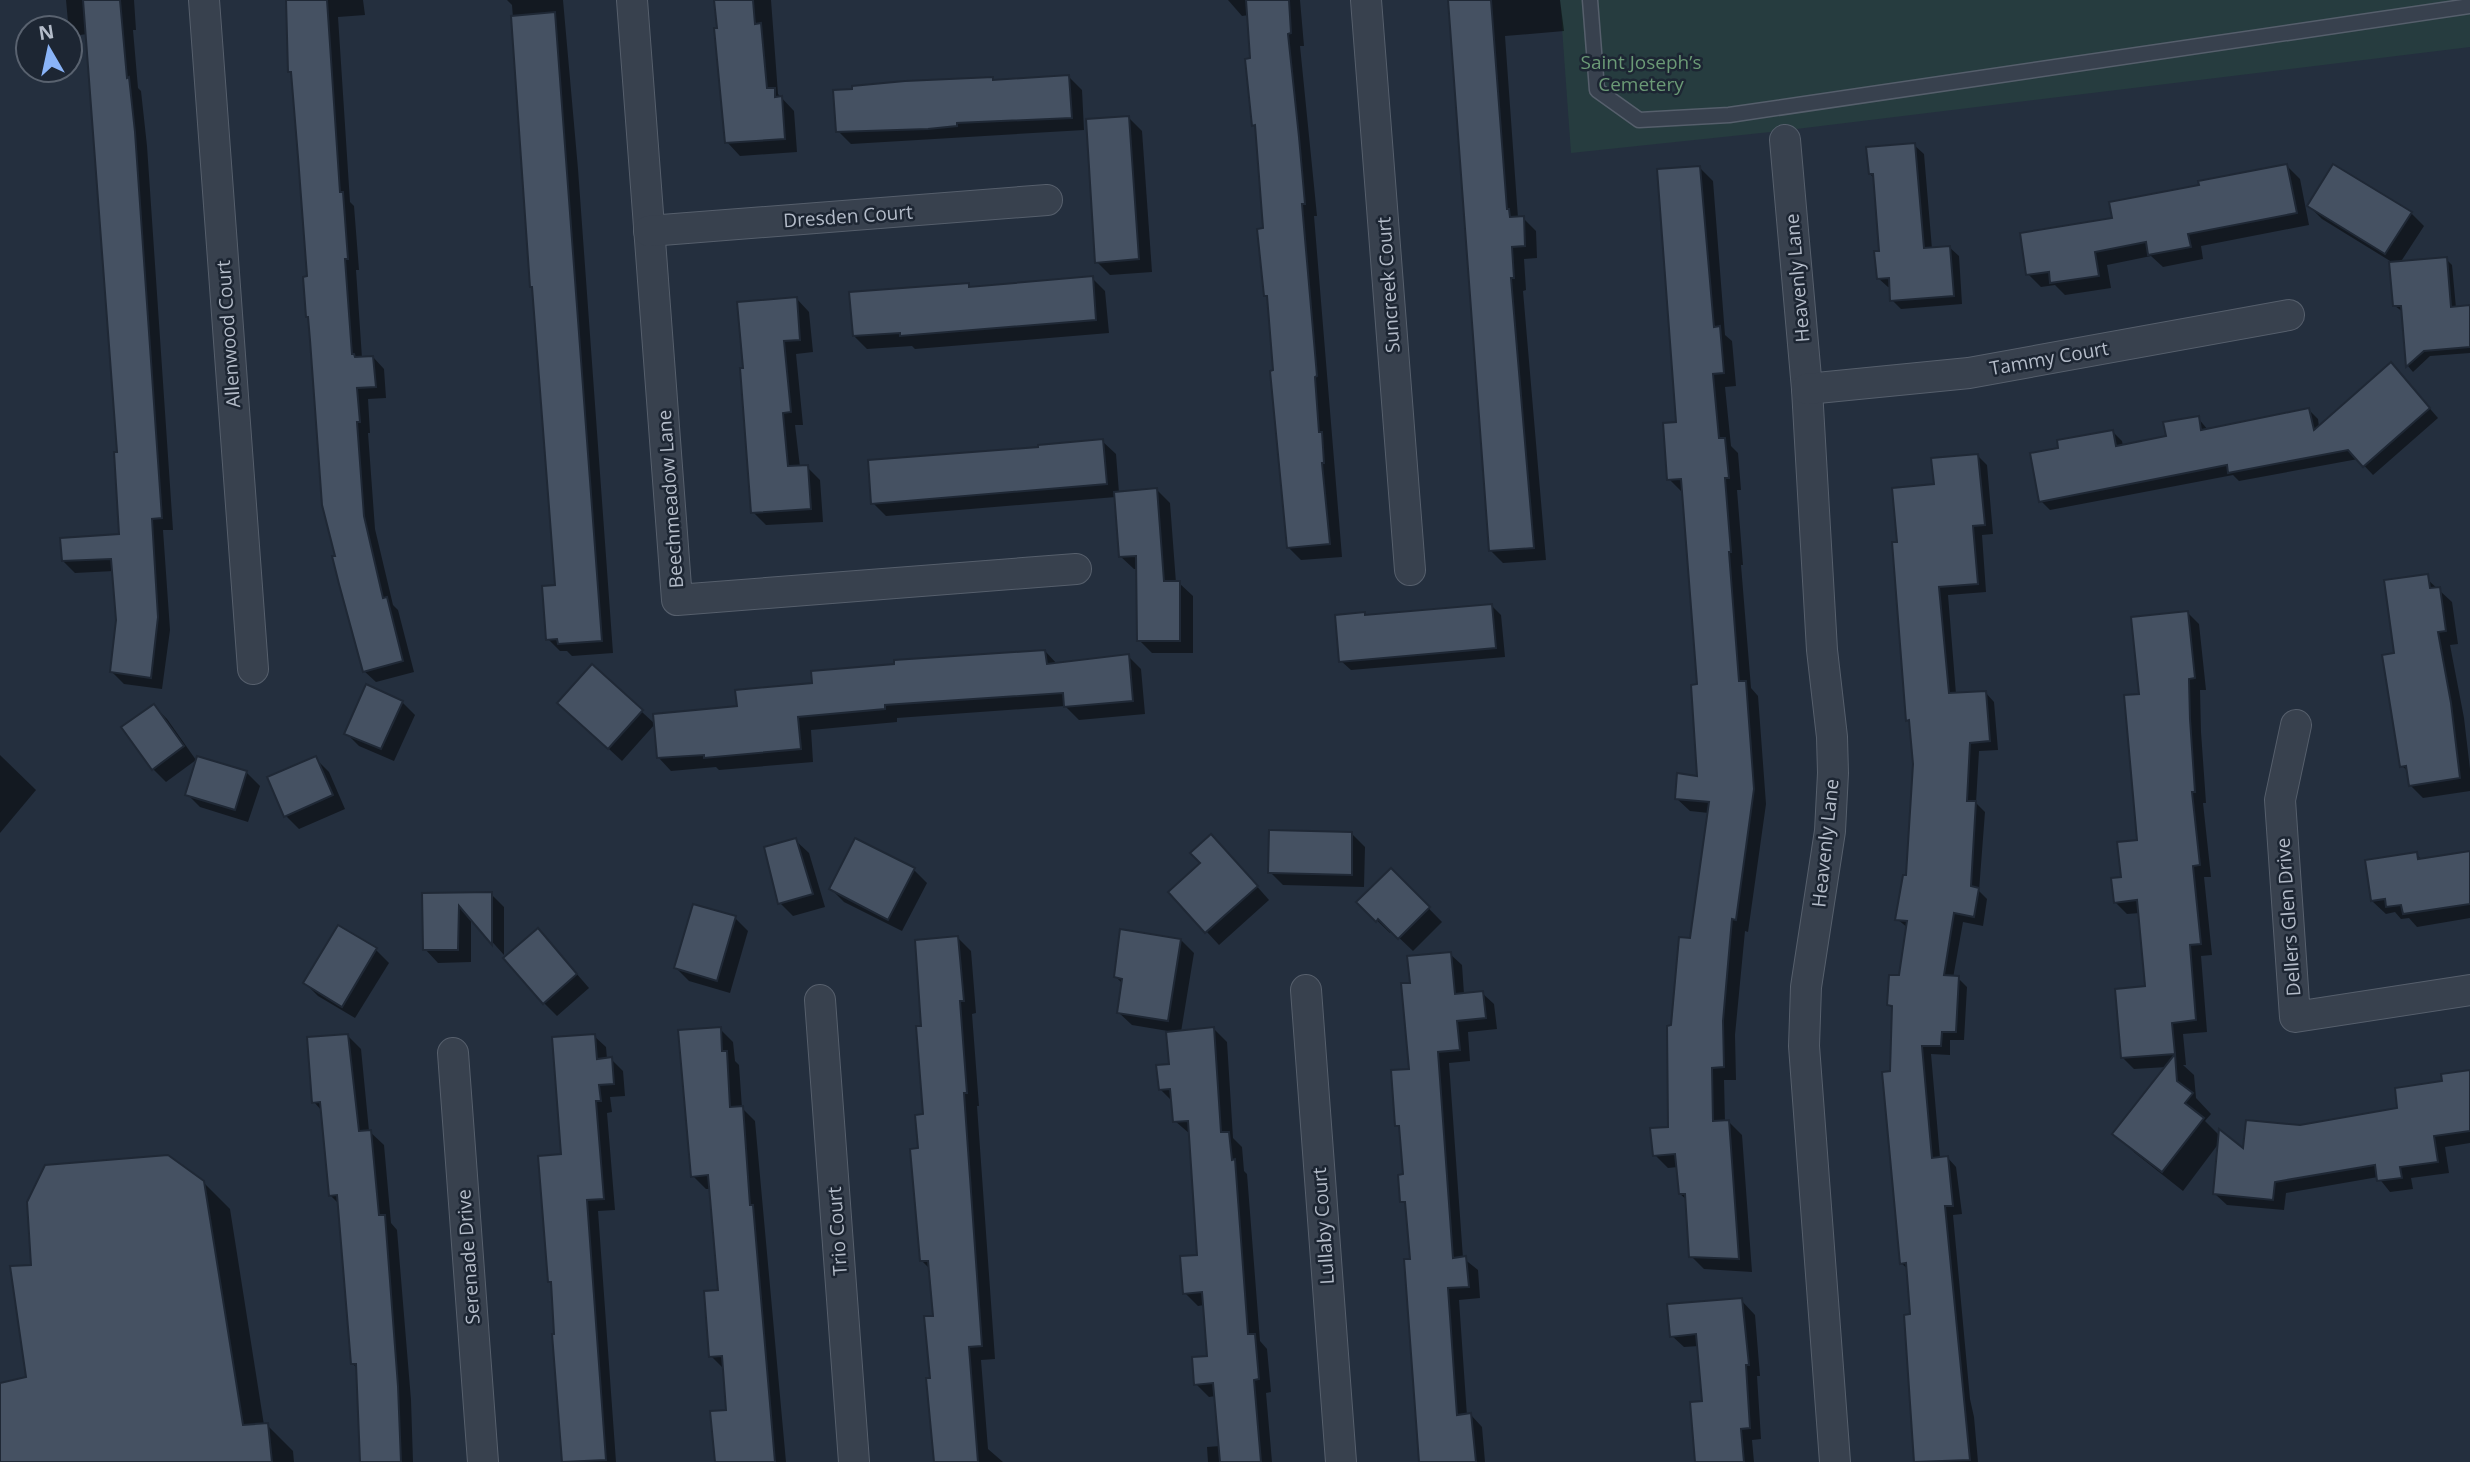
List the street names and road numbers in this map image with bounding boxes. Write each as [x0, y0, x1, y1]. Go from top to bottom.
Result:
street label: Dresden Court [782, 198, 914, 233]
street label: Heavenly Lane [1778, 213, 1816, 343]
street label: Suncreek Court [1370, 216, 1406, 354]
street label: Allenwood Court [210, 259, 246, 409]
street label: Tammy Court [1988, 335, 2111, 381]
street label: Beechmeadow Lane [651, 409, 689, 589]
street label: Heavenly Lane [1805, 777, 1845, 909]
street label: Dellers Glen Drive [2269, 837, 2307, 997]
street label: Lullaby Court [1306, 1166, 1340, 1285]
street label: Trio Court [821, 1185, 853, 1276]
street label: Serenade Drive [450, 1189, 486, 1325]

